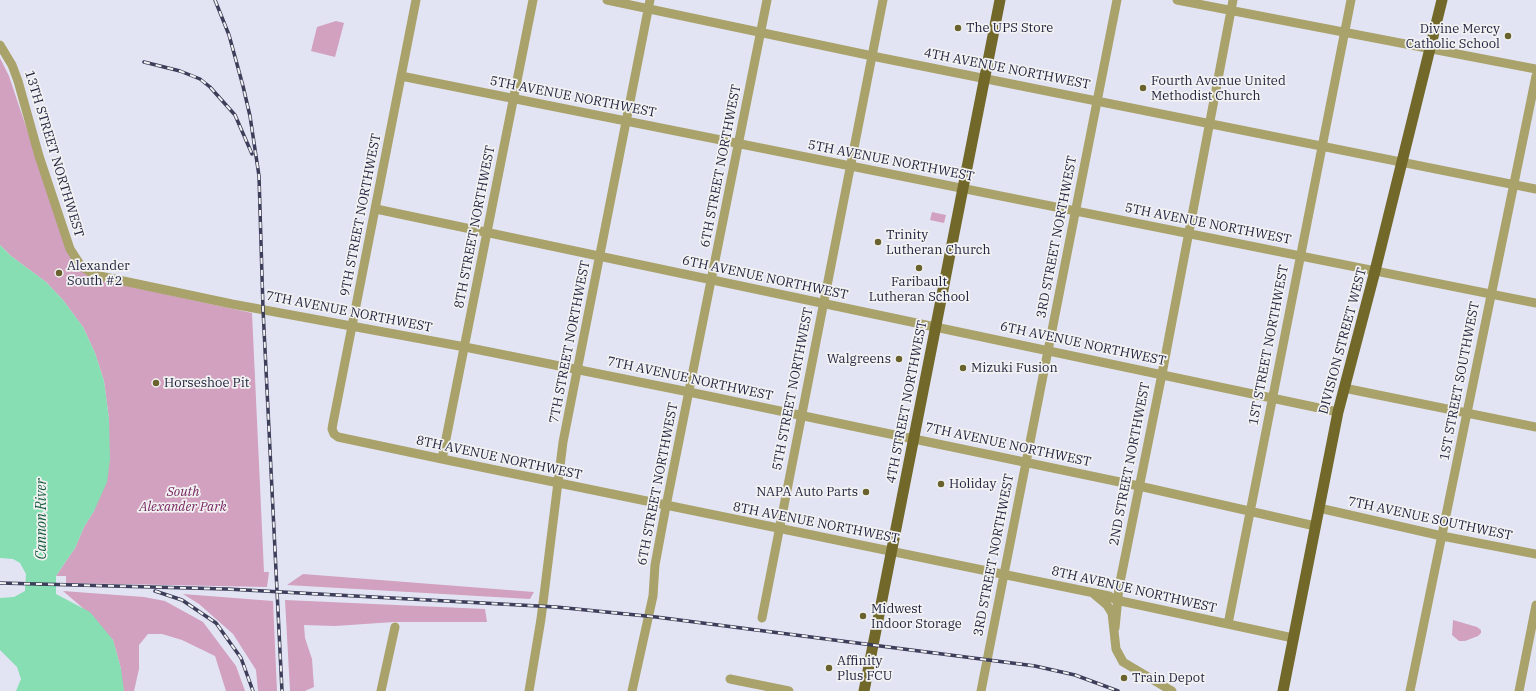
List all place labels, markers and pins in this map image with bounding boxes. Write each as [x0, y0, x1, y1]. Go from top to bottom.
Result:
place label: The UPS Store [966, 20, 1053, 36]
place label: Divine Mercy Catholic School [1406, 21, 1500, 52]
marker: The UPS Store [953, 23, 963, 33]
marker: Divine Mercy Catholic School [1503, 31, 1513, 41]
place label: Fourth Avenue United Methodist Church [1151, 73, 1286, 104]
marker: Fourth Avenue United Methodist Church [1138, 83, 1148, 93]
place label: Trinity Lutheran Church [886, 227, 991, 258]
marker: Trinity Lutheran Church [873, 237, 883, 247]
place label: Alexander South #2 [67, 258, 130, 289]
marker: Faribault Lutheran School [914, 263, 924, 273]
marker: Alexander South #2 [54, 268, 64, 278]
place label: Faribault Lutheran School [869, 274, 969, 305]
place label: Walgreens [827, 351, 891, 367]
marker: Walgreens [894, 354, 904, 364]
place label: Mizuki Fusion [971, 360, 1058, 376]
marker: Mizuki Fusion [958, 363, 968, 373]
place label: Horseshoe Pit [164, 375, 249, 391]
marker: Horseshoe Pit [151, 378, 161, 388]
place label: Holiday [949, 476, 996, 492]
marker: Holiday [936, 479, 946, 489]
place label: NAPA Auto Parts [756, 484, 858, 500]
marker: NAPA Auto Parts [861, 487, 871, 497]
place label: Midwest Indoor Storage [871, 601, 962, 632]
marker: Midwest Indoor Storage [858, 611, 868, 621]
place label: Affinity Plus FCU [837, 653, 892, 684]
marker: Affinity Plus FCU [824, 663, 834, 673]
place label: Train Depot [1132, 670, 1205, 686]
marker: Train Depot [1119, 673, 1129, 683]

